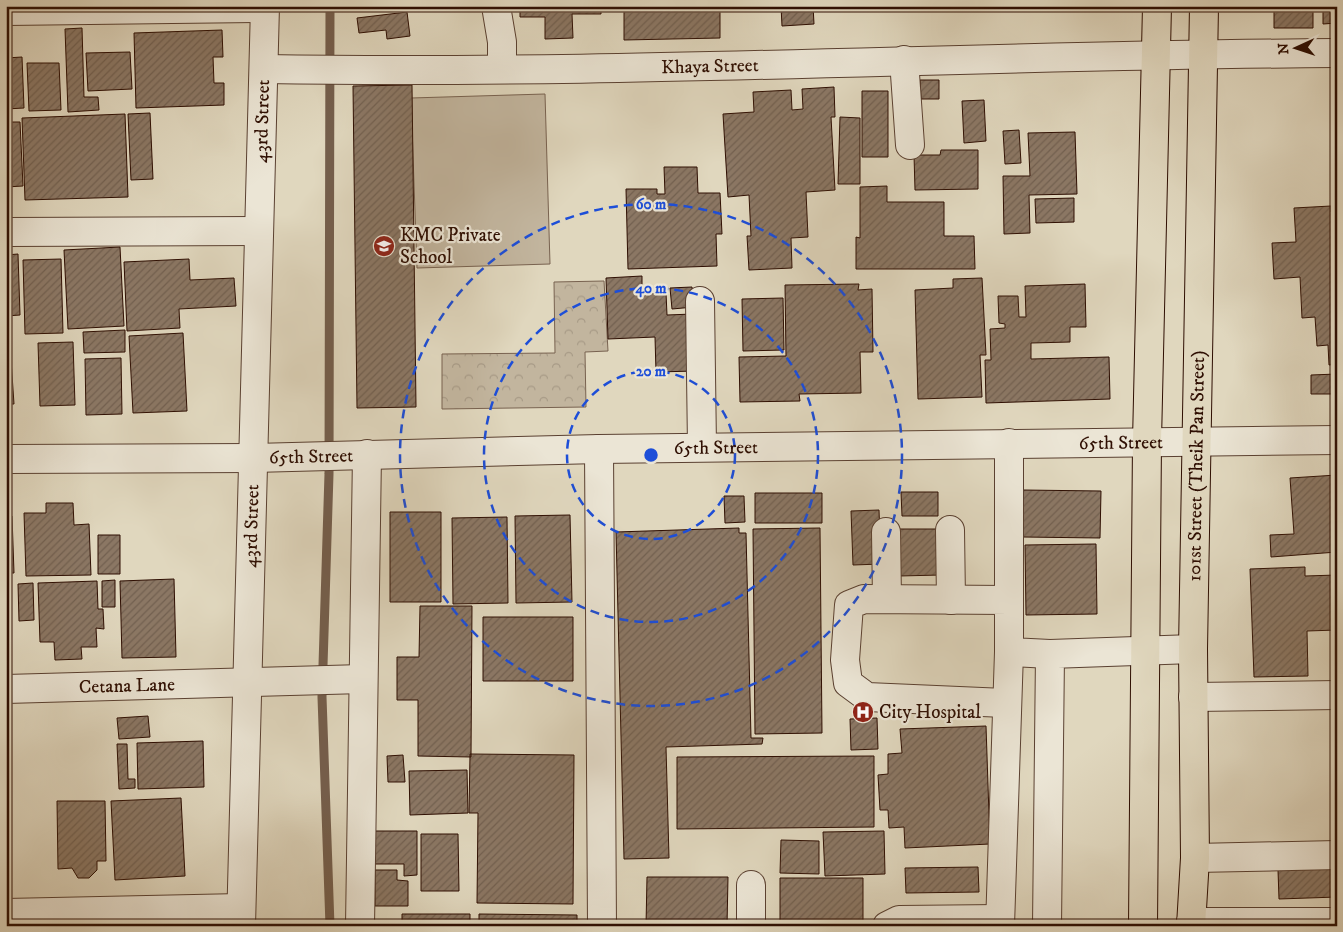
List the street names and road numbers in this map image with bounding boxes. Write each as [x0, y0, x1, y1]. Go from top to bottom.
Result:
street label: Khaya Street [661, 54, 759, 79]
street label: 43rd Street [249, 79, 275, 163]
street label: 101st Street (Theik Pan Street) [1183, 350, 1210, 582]
street label: 65th Street [1078, 431, 1163, 455]
street label: 65th Street [674, 436, 758, 460]
street label: 65th Street [268, 444, 353, 469]
street label: 43rd Street [239, 484, 264, 568]
street label: Cetana Lane [78, 673, 176, 698]

